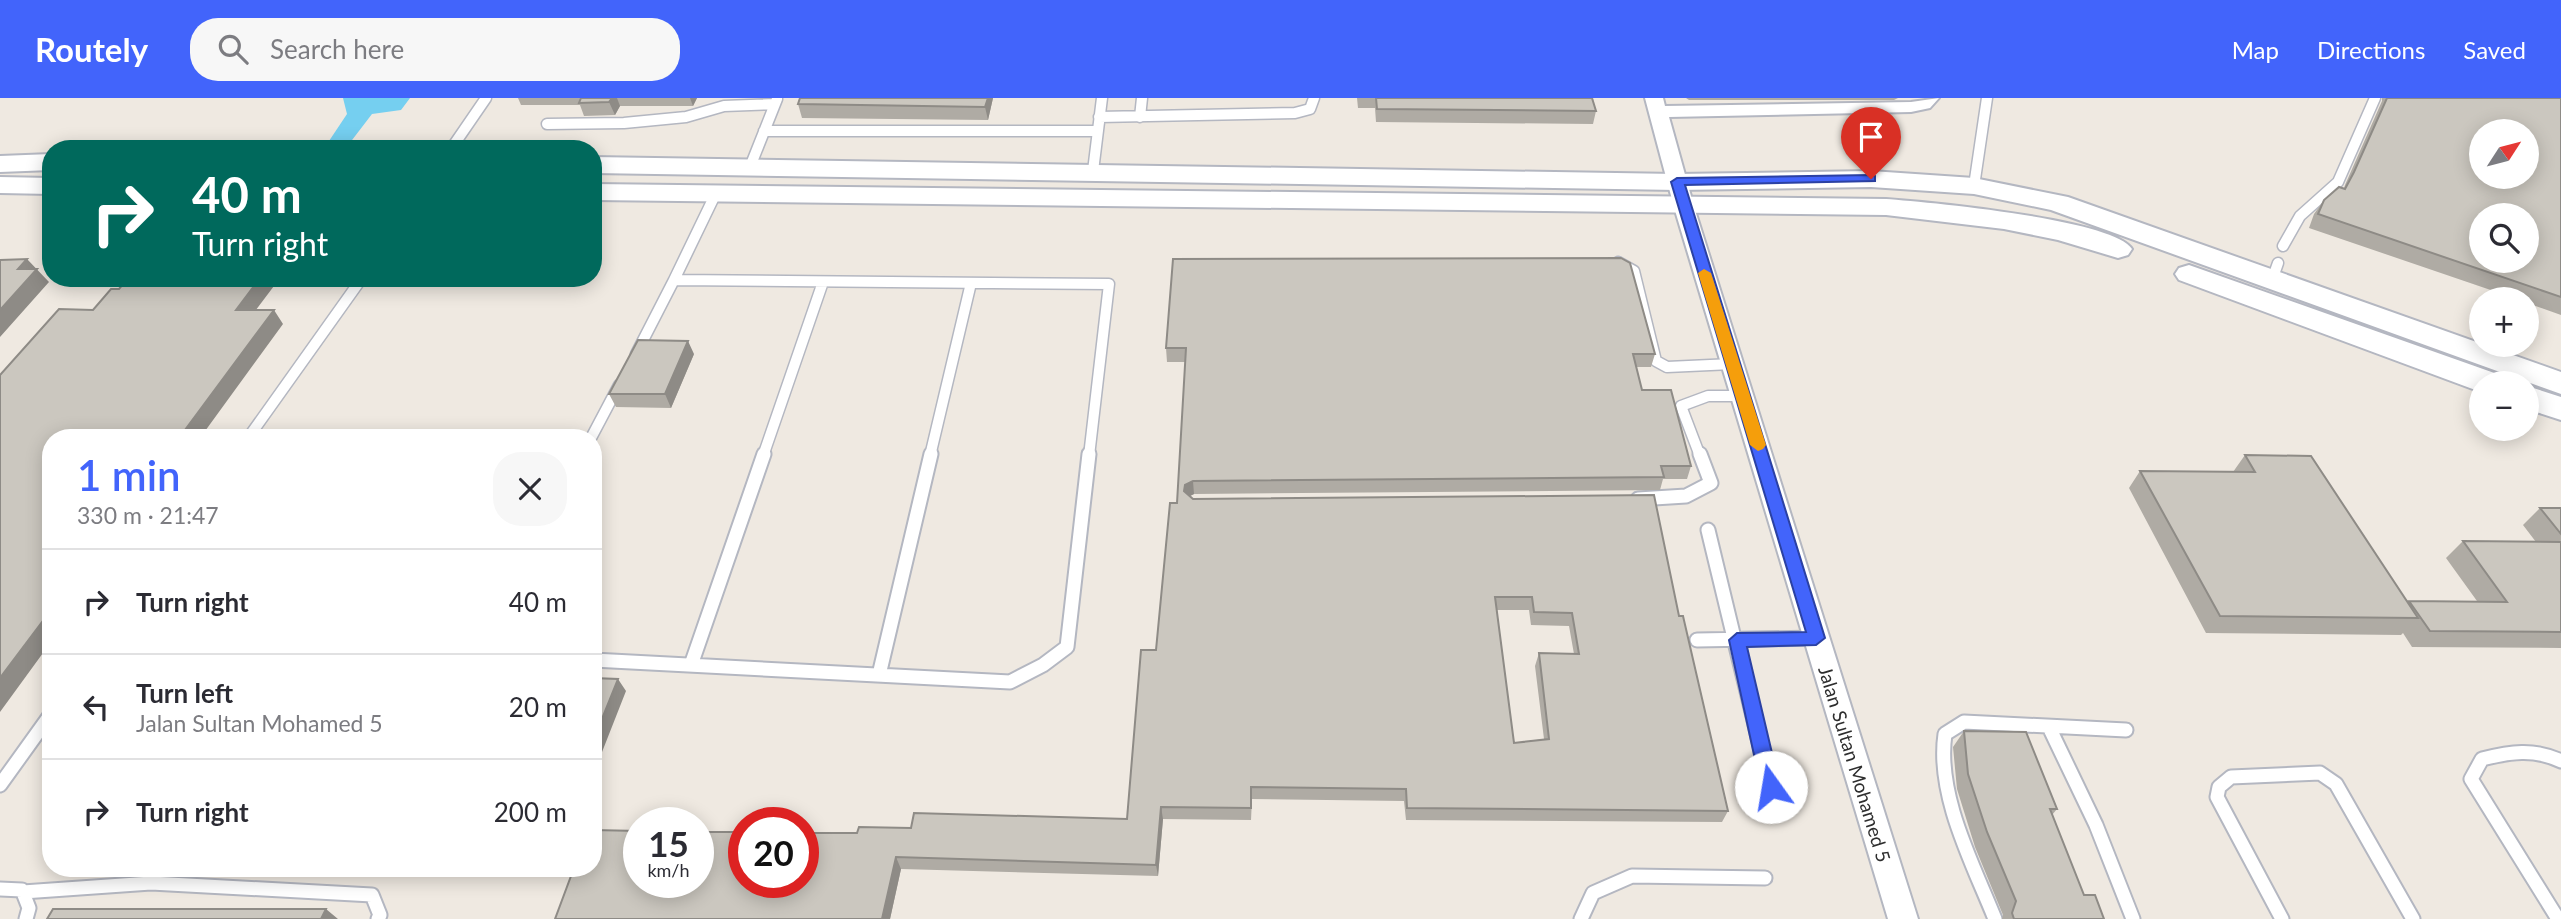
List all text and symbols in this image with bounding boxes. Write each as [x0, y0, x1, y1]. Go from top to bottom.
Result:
search box [190, 18, 680, 81]
text: Routely [35, 29, 148, 69]
icon: search [214, 30, 252, 68]
text: Search here [270, 33, 404, 65]
text: Map [2232, 35, 2279, 64]
text: Directions [2317, 35, 2425, 64]
text: Saved [2463, 35, 2526, 64]
pin [1841, 107, 1901, 179]
icon: arrive [1852, 118, 1890, 156]
north arrow [2469, 119, 2539, 189]
map controls [2469, 119, 2539, 441]
text: 40 m [192, 165, 302, 223]
icon: right [77, 168, 168, 259]
button: search [2469, 203, 2539, 273]
text: Turn right [192, 224, 328, 263]
button: + [2469, 287, 2539, 357]
button: − [2469, 371, 2539, 441]
text: 1 min [77, 450, 181, 500]
button: close [493, 452, 567, 526]
text: 330 m · 21:47 [77, 501, 219, 529]
icon: right [77, 583, 115, 621]
text: Turn right [136, 586, 249, 618]
text: 40 m [509, 586, 567, 618]
street label: Jalan Sultan Mohamed 5 [1814, 663, 1896, 865]
text: Turn left [136, 677, 233, 709]
icon: left [77, 688, 115, 726]
text: 20 m [509, 691, 567, 723]
text: Jalan Sultan Mohamed 5 [136, 709, 383, 737]
position arrow [1734, 750, 1808, 824]
icon: right [77, 793, 115, 831]
text: Turn right [136, 796, 249, 828]
text: 200 m [494, 796, 567, 828]
speed limit sign: 20 [728, 807, 819, 898]
text: 15 [648, 822, 689, 864]
text: km/h [647, 859, 690, 881]

